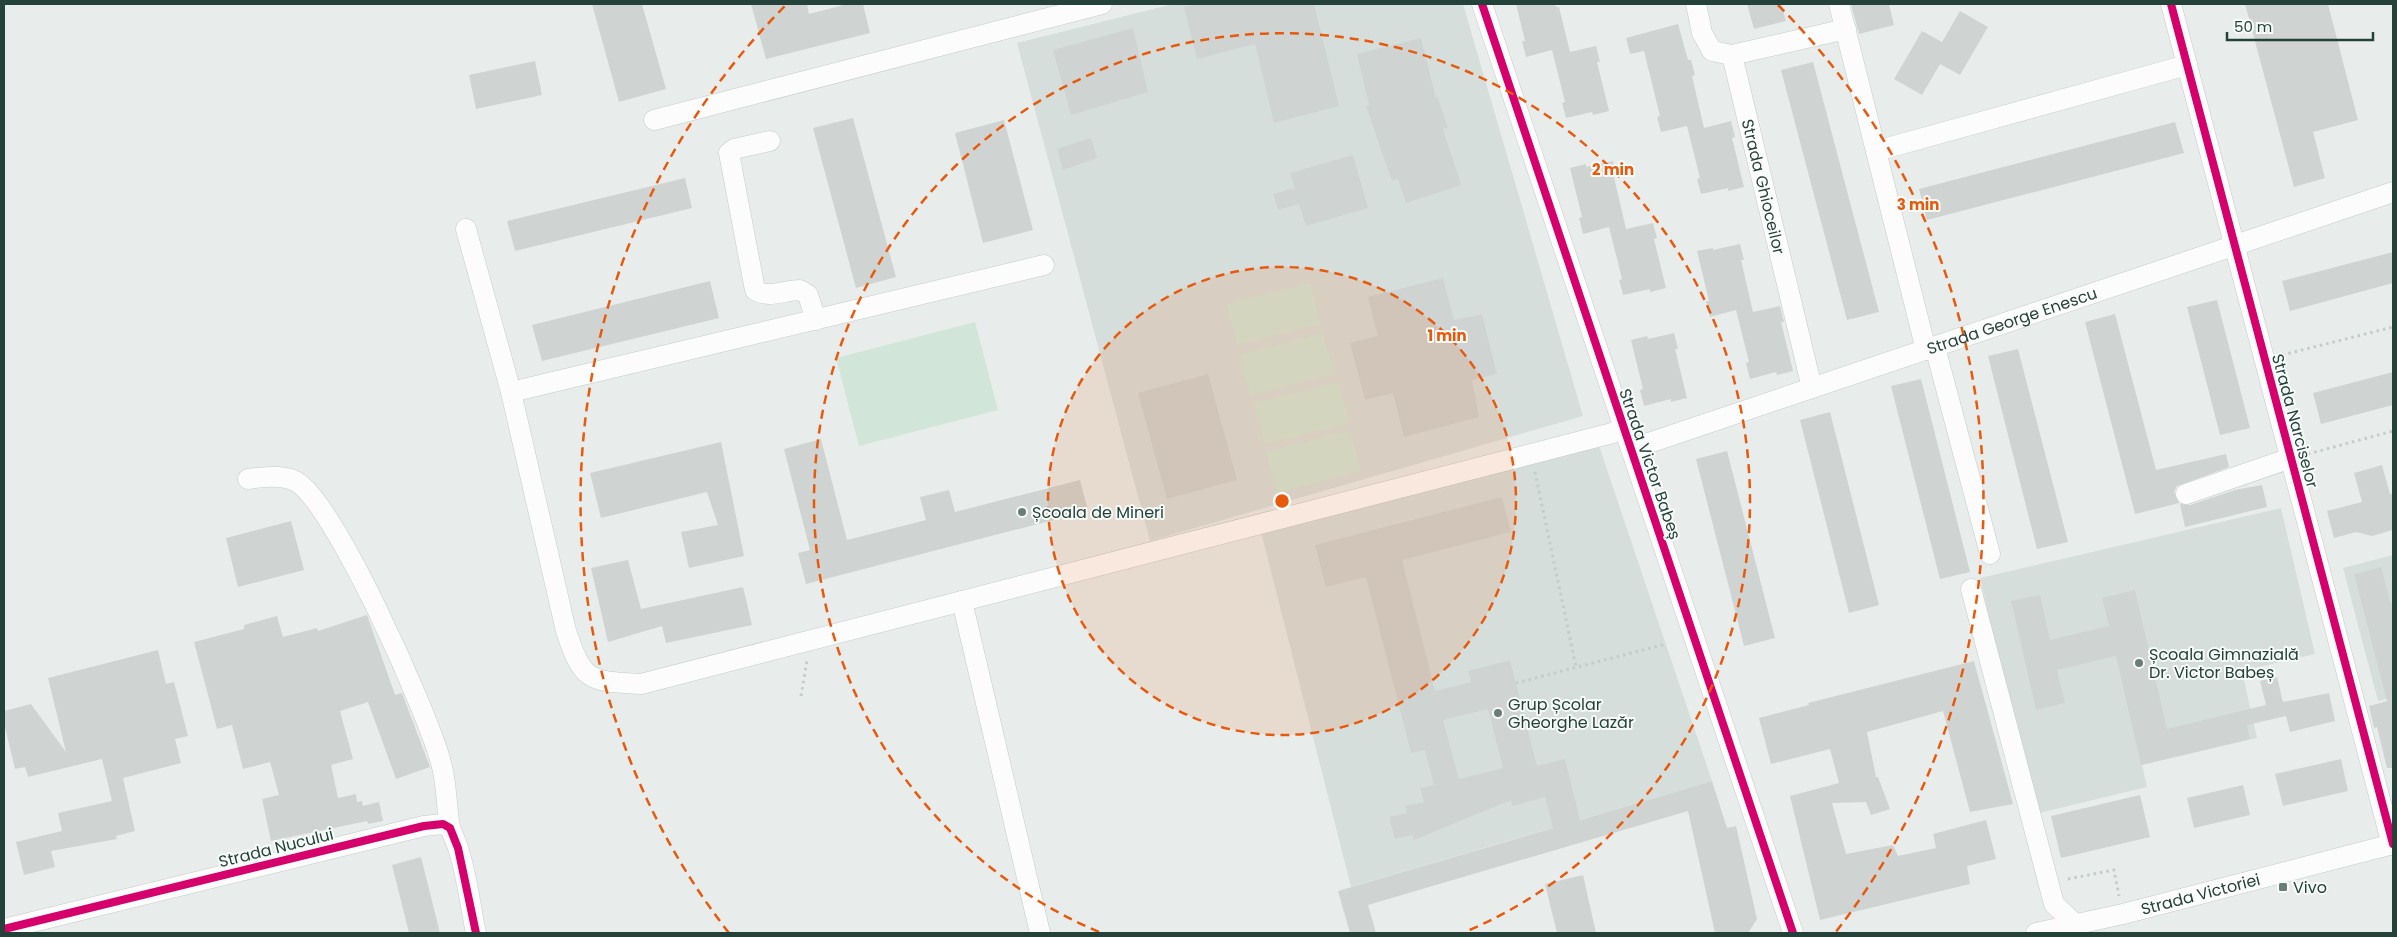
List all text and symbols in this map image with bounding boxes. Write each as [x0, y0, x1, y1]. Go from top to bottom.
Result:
scale bar [2227, 10, 2373, 42]
text: 50 m [2234, 16, 2272, 37]
street label: Strada Ghioceilor [1736, 117, 1791, 257]
text: 2 min [1592, 159, 1634, 180]
text: 3 min [1897, 194, 1939, 215]
street label: Strada George Enescu [1924, 281, 2100, 360]
text: 1 min [1427, 325, 1467, 346]
street label: Strada Narciselor [2266, 351, 2324, 491]
street label: Strada Victor Babeș [1613, 385, 1687, 543]
centre of rings [1273, 492, 1291, 510]
place label: Școala de Mineri [1032, 501, 1164, 524]
marker: Școala de Mineri [1016, 506, 1028, 518]
place label: Școala Gimnazială Dr. Victor Babeș [2149, 643, 2299, 684]
marker: Școala Gimnazială Dr. Victor Babeș [2133, 657, 2145, 669]
place label: Grup Școlar Gheorghe Lazăr [1508, 693, 1634, 734]
marker: Grup Școlar Gheorghe Lazăr [1492, 707, 1504, 719]
street label: Strada Nucului [216, 823, 336, 873]
street label: Strada Victoriei [2138, 867, 2262, 920]
place label: Vivo [2293, 876, 2327, 899]
marker: Vivo [2277, 881, 2289, 893]

